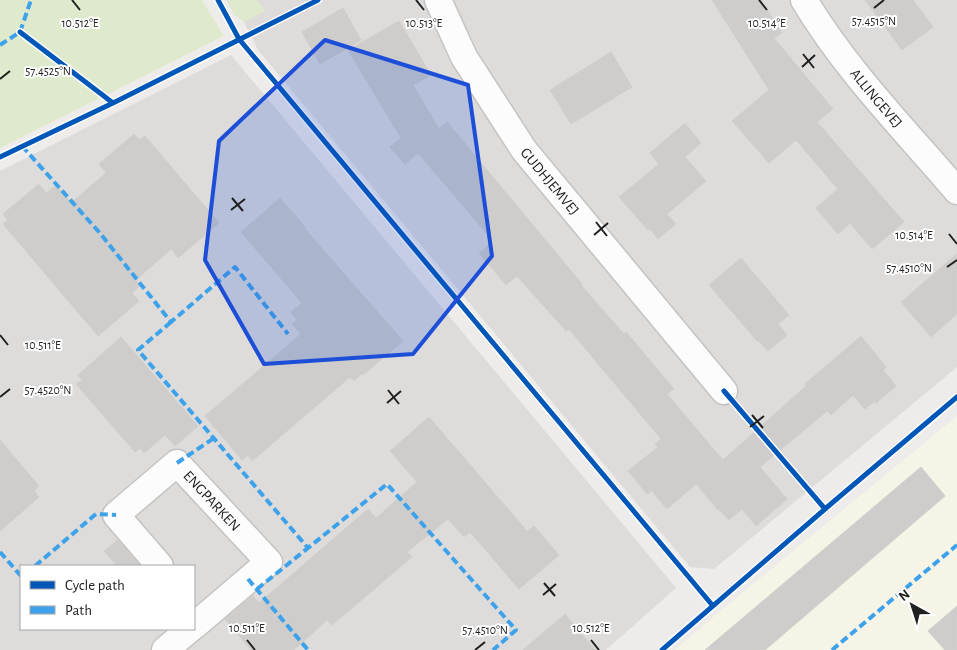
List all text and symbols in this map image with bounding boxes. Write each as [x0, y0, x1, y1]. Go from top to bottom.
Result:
text: 57.4515°N [852, 15, 896, 27]
text: 10.512°E [61, 17, 99, 29]
text: 10.513°E [406, 17, 443, 29]
text: 10.514°E [748, 17, 786, 29]
text: 57.4525°N [25, 65, 71, 77]
street label: ALLINGEVEJ [848, 66, 905, 130]
street label: GUDHJEMVEJ [518, 145, 582, 218]
text: 10.514°E [895, 229, 933, 241]
text: 57.4510°N [886, 262, 932, 274]
text: 10.511°E [25, 339, 61, 351]
text: 57.4520°N [24, 384, 72, 396]
street label: ENGPARKEN [181, 468, 243, 534]
legend [20, 565, 195, 630]
text: Cycle path [65, 578, 125, 593]
north arrow [887, 580, 937, 630]
text: N [896, 587, 913, 604]
text: Path [65, 603, 92, 618]
text: 10.511°E [229, 622, 265, 634]
text: 10.512°E [572, 622, 610, 634]
text: 57.4510°N [462, 624, 508, 636]

